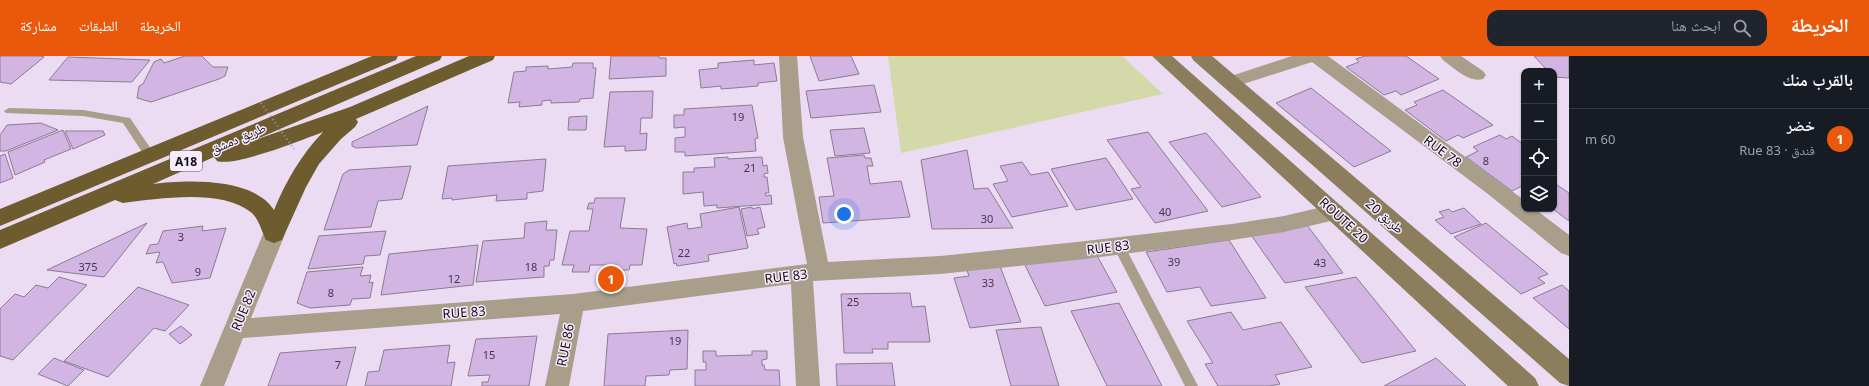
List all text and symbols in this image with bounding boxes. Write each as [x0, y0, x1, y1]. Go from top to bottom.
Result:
search box [1487, 10, 1767, 46]
text: الخريطة [1791, 12, 1849, 38]
text: ابحث هنا [1671, 15, 1721, 35]
text: مشاركة [20, 16, 57, 35]
text: الطبقات [79, 16, 118, 35]
text: الخريطة [140, 16, 181, 35]
icon: search [1731, 17, 1753, 39]
map controls [1521, 68, 1557, 212]
button: + [1521, 68, 1557, 104]
text: بالقرب منك [1782, 68, 1853, 91]
button: − [1521, 104, 1557, 140]
house number: 19 [732, 109, 744, 124]
text: خضر [1787, 115, 1815, 135]
street label: طريق دمشق [208, 118, 268, 158]
text: 60 m [1585, 130, 1615, 148]
text: 1 [1836, 130, 1844, 148]
street label: RUE 78 [1420, 131, 1466, 171]
button: locate [1521, 140, 1557, 176]
text: فندق · Rue 83 [1739, 141, 1815, 159]
road number: A18 [170, 151, 202, 171]
house number: 8 [1483, 153, 1489, 168]
house number: 21 [744, 160, 756, 175]
button: layers [1521, 176, 1557, 212]
street label: ROUTE 20 [1316, 193, 1372, 247]
street label: طريق 20 [1362, 194, 1408, 238]
your location [834, 204, 854, 224]
house number: 40 [1159, 204, 1171, 219]
house number: 30 [981, 211, 993, 226]
house number: 3 [178, 229, 184, 244]
street label: RUE 83 [1086, 235, 1130, 259]
house number: 22 [678, 245, 690, 260]
house number: 39 [1168, 254, 1180, 269]
house number: 43 [1314, 255, 1326, 270]
house number: 375 [79, 259, 97, 274]
house number: 18 [525, 259, 537, 274]
house number: 9 [195, 264, 201, 279]
pin: 1 [598, 264, 624, 294]
street label: RUE 83 [764, 264, 808, 288]
house number: 12 [448, 271, 460, 286]
house number: 33 [982, 275, 994, 290]
house number: 8 [328, 285, 334, 300]
street label: RUE 82 [227, 287, 259, 333]
house number: 25 [847, 294, 859, 309]
street label: RUE 83 [442, 302, 486, 322]
street label: RUE 86 [552, 322, 578, 368]
house number: 19 [669, 333, 681, 348]
house number: 15 [483, 347, 495, 362]
house number: 7 [335, 357, 341, 372]

